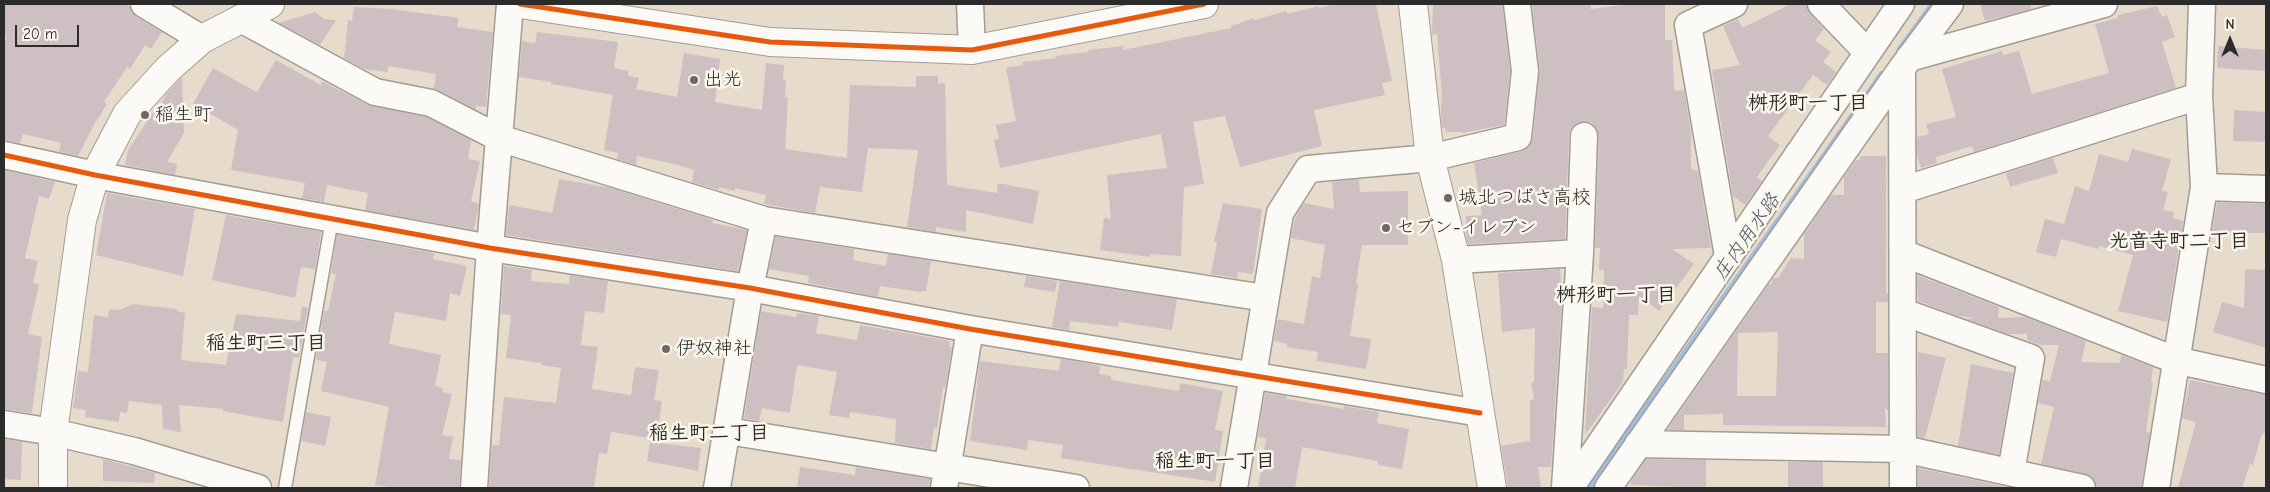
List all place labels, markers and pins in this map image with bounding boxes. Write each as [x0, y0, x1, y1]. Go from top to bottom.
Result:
place label: 出光 [704, 69, 742, 91]
marker: 出光 [688, 74, 700, 86]
place label: 稲生町 [155, 104, 212, 126]
marker: 稲生町 [139, 109, 151, 121]
place label: 城北つばさ高校 [1458, 187, 1591, 209]
marker: 城北つばさ高校 [1442, 192, 1454, 204]
place label: セブン-イレブン [1396, 217, 1537, 239]
marker: セブン-イレブン [1380, 222, 1392, 234]
place label: 伊奴神社 [676, 338, 752, 360]
marker: 伊奴神社 [660, 343, 672, 355]

